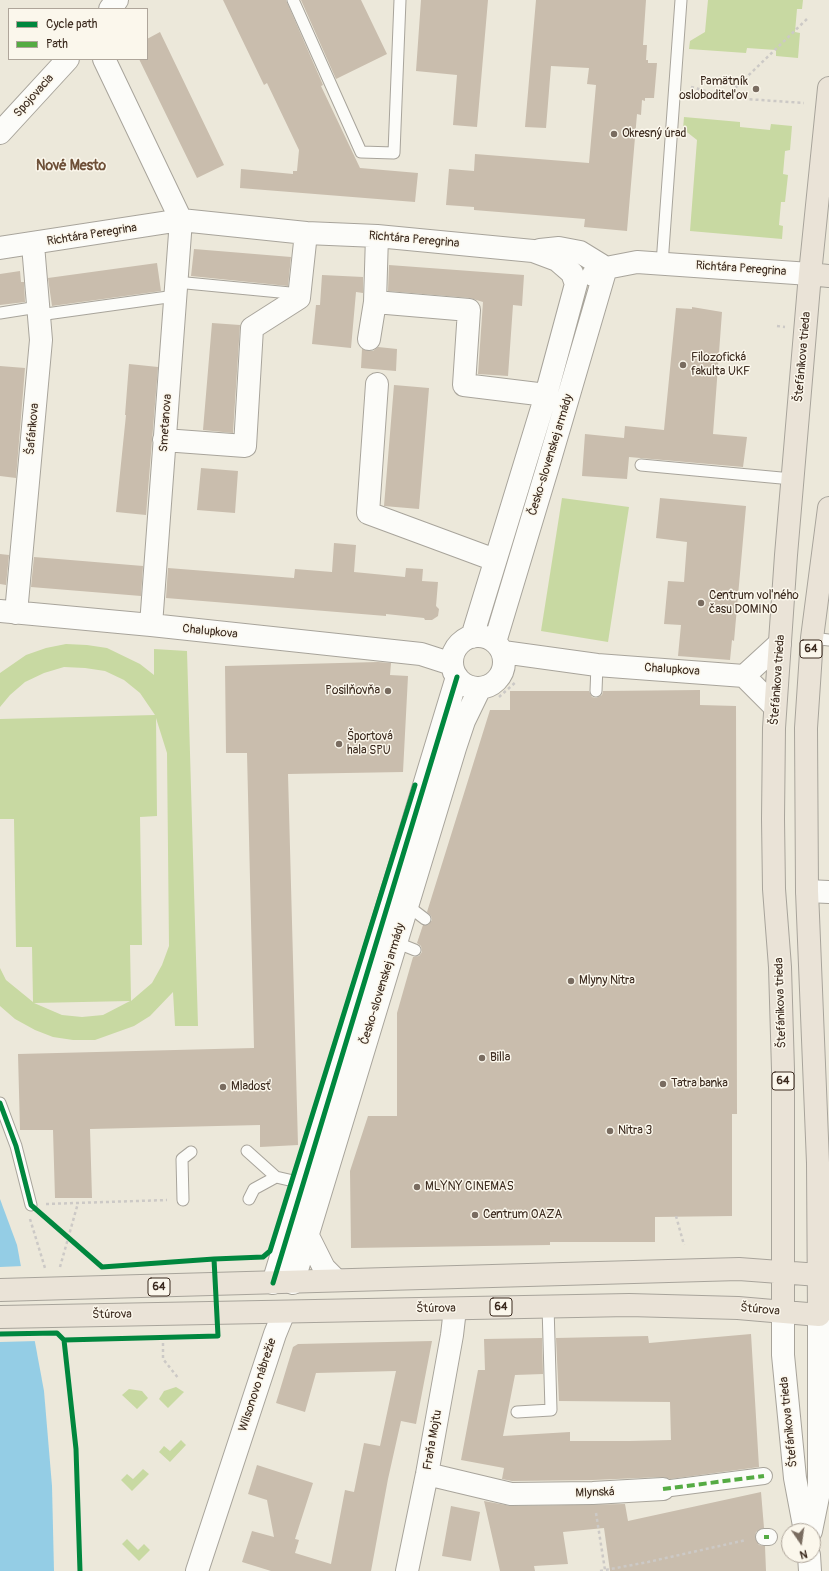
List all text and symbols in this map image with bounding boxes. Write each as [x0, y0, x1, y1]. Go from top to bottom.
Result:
legend [8, 8, 148, 60]
text: Cycle path [46, 17, 97, 32]
text: Path [46, 37, 68, 52]
street label: Spojovacia [11, 71, 57, 121]
place label: Pamätník osloboditeľov [679, 75, 748, 103]
marker: Pamätník osloboditeľov [751, 84, 761, 94]
place label: Okresný úrad [622, 127, 686, 141]
marker: Okresný úrad [609, 129, 619, 139]
district label: Nové Mesto [36, 158, 106, 174]
street label: Richtára Peregrina [46, 221, 138, 249]
street label: Richtára Peregrina [368, 229, 460, 251]
street label: Richtára Peregrina [695, 259, 787, 279]
street label: Štefánikova trieda [792, 311, 814, 403]
place label: Filozofická fakulta UKF [691, 351, 750, 379]
marker: Filozofická fakulta UKF [678, 360, 688, 370]
street label: Česko-slovenskej armády [526, 392, 576, 518]
street label: Smetanova [157, 394, 175, 452]
street label: Šafárikova [24, 402, 42, 456]
place label: Centrum voľného času DOMINO [709, 589, 799, 617]
marker: Centrum voľného času DOMINO [696, 598, 706, 608]
street label: Chalupkova [182, 622, 238, 642]
street label: Štefánikova trieda [768, 634, 788, 726]
road number: 64 [800, 640, 822, 658]
street label: Chalupkova [644, 661, 700, 679]
place label: Posilňovňa [325, 684, 380, 698]
marker: Posilňovňa [383, 686, 393, 696]
place label: Športová hala SPU [347, 730, 393, 758]
marker: Športová hala SPU [334, 739, 344, 749]
street label: Česko-slovenskej armády [358, 921, 408, 1047]
street label: Štefánikova trieda [772, 957, 790, 1049]
place label: Mlyny Nitra [579, 974, 635, 988]
marker: Mlyny Nitra [566, 976, 576, 986]
place label: Billa [490, 1051, 510, 1065]
marker: Billa [477, 1053, 487, 1063]
road number: 64 [772, 1072, 794, 1090]
place label: Tatra banka [671, 1077, 728, 1091]
marker: Tatra banka [658, 1079, 668, 1089]
place label: Mladosť [231, 1080, 272, 1094]
marker: Mladosť [218, 1082, 228, 1092]
place label: Nitra 3 [618, 1124, 652, 1138]
marker: Nitra 3 [605, 1126, 615, 1136]
place label: MLYNY CINEMAS [425, 1180, 514, 1194]
marker: MLYNY CINEMAS [412, 1182, 422, 1192]
place label: Centrum OAZA [483, 1208, 562, 1222]
marker: Centrum OAZA [470, 1210, 480, 1220]
road number: 64 [148, 1278, 170, 1296]
road number: 64 [490, 1298, 512, 1316]
street label: Štúrova [416, 1301, 456, 1317]
street label: Štúrova [740, 1301, 780, 1319]
street label: Štúrova [92, 1307, 132, 1323]
street label: Wilsonovo nábrežie [236, 1336, 280, 1434]
street label: Štefánikova trieda [777, 1376, 801, 1468]
street label: Fraňa Mojtu [421, 1409, 445, 1471]
street label: Mlynská [575, 1485, 615, 1501]
north arrow [781, 1523, 821, 1563]
text: N [799, 1547, 809, 1561]

